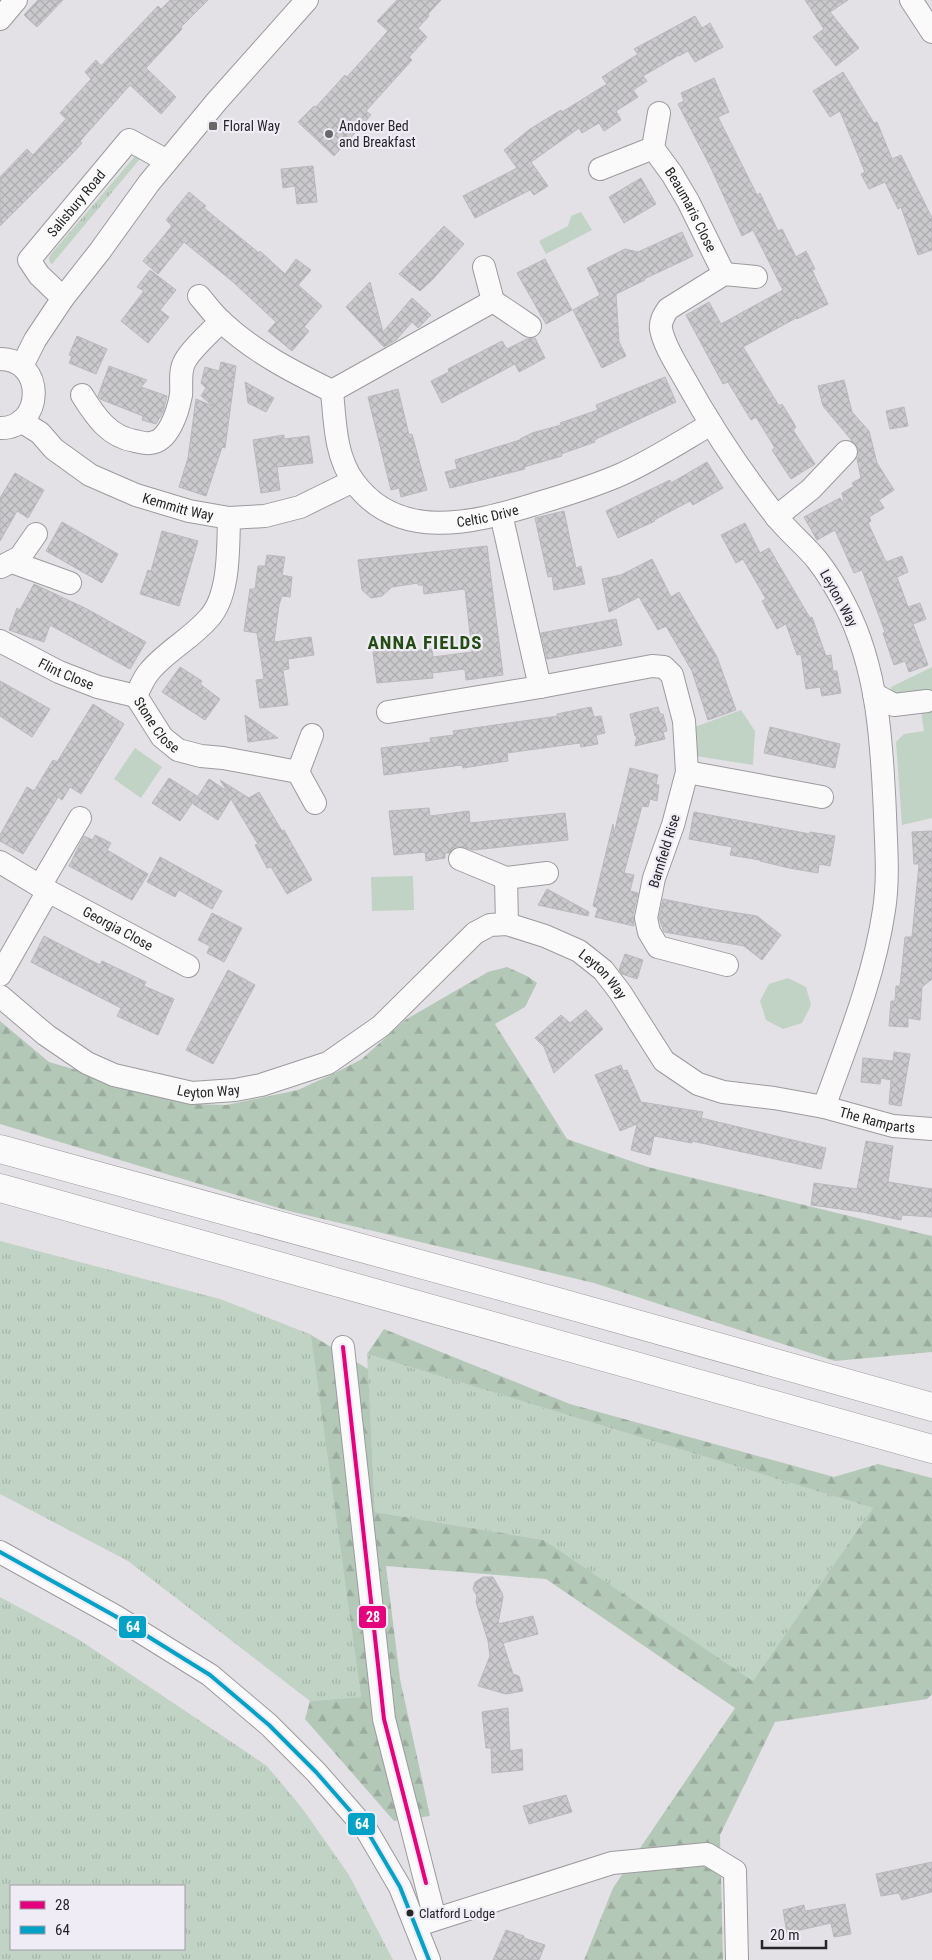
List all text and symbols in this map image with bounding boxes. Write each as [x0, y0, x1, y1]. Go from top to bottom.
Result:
place label: Floral Way [223, 118, 280, 134]
place label: Andover Bed and Breakfast [339, 118, 416, 150]
marker: Floral Way [207, 120, 219, 132]
marker: Andover Bed and Breakfast [323, 128, 335, 140]
street label: Beaumaris Close [662, 164, 720, 255]
street label: Salisbury Road [44, 167, 109, 240]
street label: Kemmitt Way [141, 489, 215, 523]
street label: Celtic Drive [456, 501, 521, 530]
street label: Leyton Way [817, 567, 861, 630]
district label: ANNA FIELDS [367, 631, 483, 654]
street label: Flint Close [36, 655, 96, 693]
street label: Stone Close [131, 694, 183, 756]
street label: Barnfield Rise [645, 812, 683, 890]
street label: Georgia Close [80, 903, 156, 954]
street label: Leyton Way [576, 946, 630, 1002]
street label: Leyton Way [176, 1081, 241, 1101]
street label: The Ramparts [838, 1104, 916, 1136]
line badge: 28 [358, 1605, 387, 1629]
text: 28 [366, 1609, 380, 1625]
line badge: 64 [118, 1615, 147, 1639]
text: 64 [126, 1619, 140, 1635]
line badge: 64 [347, 1812, 376, 1836]
text: 64 [355, 1816, 369, 1832]
legend [10, 1885, 185, 1950]
text: 28 [55, 1896, 70, 1914]
place label: Clatford Lodge [419, 1906, 495, 1921]
marker: Clatford Lodge [405, 1908, 415, 1918]
scale bar [762, 1918, 826, 1950]
text: 64 [55, 1921, 70, 1939]
text: 20 m [770, 1926, 800, 1944]

